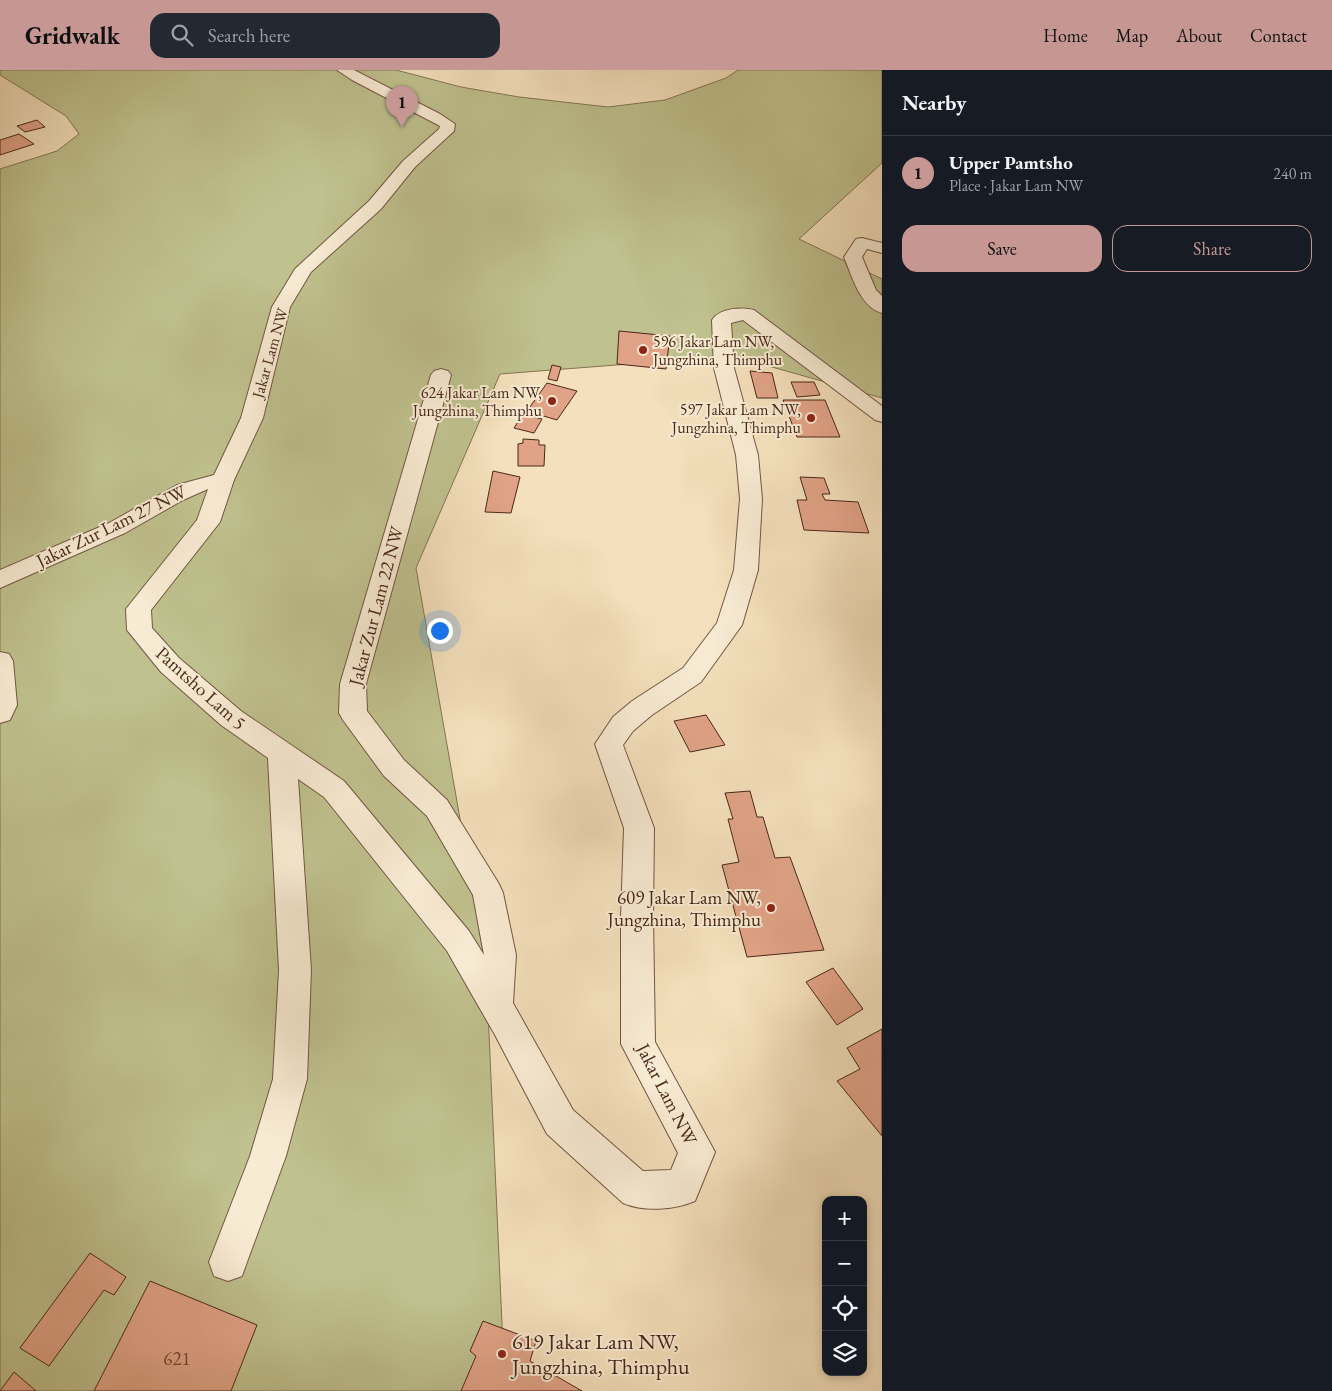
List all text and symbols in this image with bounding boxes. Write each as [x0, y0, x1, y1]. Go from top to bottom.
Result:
search box [150, 13, 500, 58]
text: Gridwalk [25, 20, 120, 51]
icon: search [168, 21, 196, 49]
text: Search here [208, 23, 290, 48]
text: Home [1043, 24, 1088, 47]
text: Map [1116, 24, 1148, 47]
text: About [1176, 24, 1222, 47]
text: Contact [1250, 24, 1307, 47]
pin: 1 [386, 86, 418, 127]
text: Nearby [902, 89, 966, 116]
text: Upper Pamtsho [949, 150, 1073, 175]
text: 1 [914, 163, 922, 184]
text: 240 m [1273, 163, 1312, 184]
text: Place · Jakar Lam NW [949, 175, 1083, 196]
button: Save [902, 225, 1102, 272]
button: Share [1112, 225, 1312, 272]
street label: Jakar Lam NW [247, 305, 293, 403]
place label: 596 Jakar Lam NW, Jungzhina, Thimphu [651, 331, 783, 370]
marker: 596 Jakar Lam NW, Jungzhina, Thimphu [637, 344, 649, 356]
place label: 624 Jakar Lam NW, Jungzhina, Thimphu [411, 382, 543, 421]
marker: 624 Jakar Lam NW, Jungzhina, Thimphu [546, 395, 558, 407]
place label: 597 Jakar Lam NW, Jungzhina, Thimphu [670, 399, 802, 438]
marker: 597 Jakar Lam NW, Jungzhina, Thimphu [805, 412, 817, 424]
street label: Jakar Zur Lam 27 NW [30, 479, 191, 574]
street label: Jakar Zur Lam 22 NW [342, 523, 409, 690]
your location [427, 618, 453, 644]
street label: Pamtsho Lam 5 [151, 641, 251, 735]
place label: 609 Jakar Lam NW, Jungzhina, Thimphu [606, 885, 761, 932]
marker: 609 Jakar Lam NW, Jungzhina, Thimphu [765, 902, 777, 914]
street label: Jakar Lam NW [630, 1037, 703, 1149]
map controls [822, 1196, 867, 1376]
button: + [822, 1196, 867, 1241]
button: − [822, 1241, 867, 1286]
button: locate [822, 1286, 867, 1331]
place label: 619 Jakar Lam NW, Jungzhina, Thimphu [510, 1327, 690, 1381]
button: layers [822, 1331, 867, 1376]
house number: 621 [163, 1346, 191, 1371]
marker: 619 Jakar Lam NW, Jungzhina, Thimphu [496, 1348, 508, 1360]

